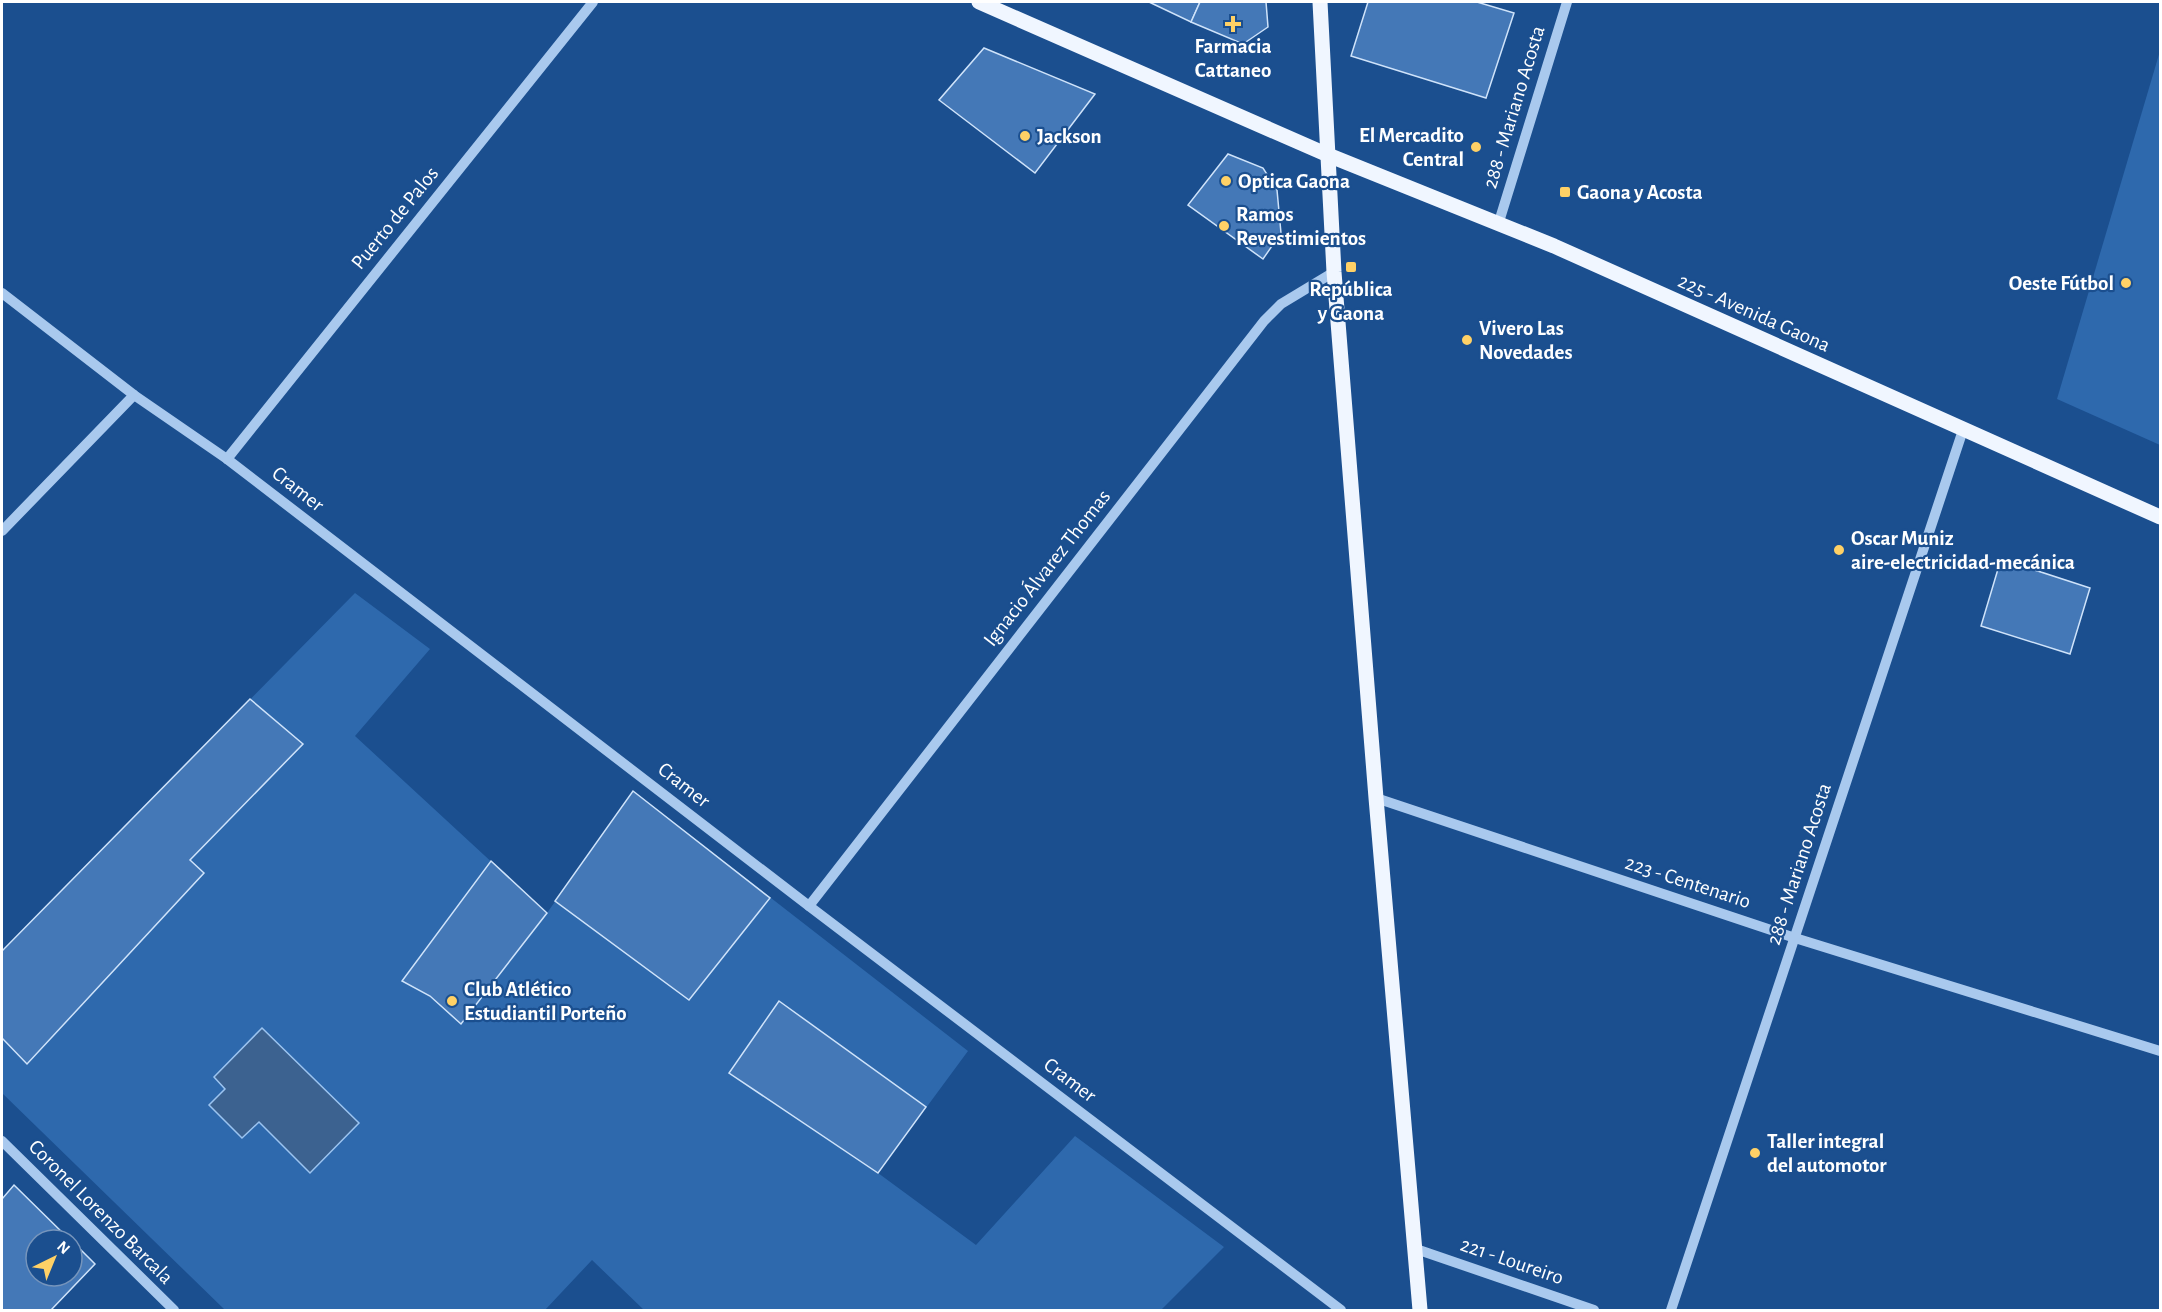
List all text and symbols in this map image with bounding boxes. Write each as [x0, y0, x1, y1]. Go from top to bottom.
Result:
marker: Farmacia Cattaneo [1226, 17, 1240, 31]
street label: 288 - Mariano Acosta [1479, 23, 1549, 191]
place label: Farmacia Cattaneo [1194, 36, 1272, 81]
place label: El Mercadito Central [1359, 125, 1464, 170]
place label: Jackson [1037, 126, 1102, 147]
marker: Jackson [1018, 129, 1032, 143]
marker: El Mercadito Central [1469, 140, 1483, 154]
street label: Puerto de Palos [347, 163, 443, 273]
place label: Optica Gaona [1238, 171, 1350, 192]
marker: Optica Gaona [1219, 174, 1233, 188]
place label: Gaona y Acosta [1577, 182, 1703, 203]
marker: Gaona y Acosta [1558, 185, 1572, 199]
place label: Ramos Revestimientos [1236, 204, 1366, 249]
marker: Ramos Revestimientos [1217, 219, 1231, 233]
marker: República y Gaona [1344, 260, 1358, 274]
street label: 225 - Avenida Gaona [1675, 270, 1833, 356]
place label: Oeste Fútbol [2009, 273, 2114, 294]
marker: Oeste Fútbol [2119, 276, 2133, 290]
place label: República y Gaona [1309, 279, 1393, 324]
place label: Vivero Las Novedades [1479, 318, 1572, 363]
marker: Vivero Las Novedades [1460, 333, 1474, 347]
street label: Cramer [268, 462, 328, 516]
street label: Ignacio Álvarez Thomas [978, 485, 1114, 650]
place label: Oscar Muniz aire-electricidad-mecánica [1851, 528, 2075, 573]
marker: Oscar Muniz aire-electricidad-mecánica [1832, 543, 1846, 557]
street label: Cramer [654, 758, 714, 812]
street label: 288 - Mariano Acosta [1763, 780, 1835, 948]
street label: 223 - Centenario [1623, 852, 1753, 912]
place label: Club Atlético Estudiantil Porteño [464, 979, 627, 1024]
marker: Club Atlético Estudiantil Porteño [445, 994, 459, 1008]
street label: Cramer [1040, 1054, 1100, 1107]
place label: Taller integral del automotor [1767, 1131, 1887, 1176]
street label: Coronel Lorenzo Barcala [25, 1136, 177, 1288]
marker: Taller integral del automotor [1748, 1146, 1762, 1160]
north arrow [24, 1228, 84, 1288]
street label: 221 - Loureiro [1458, 1234, 1566, 1288]
text: N [54, 1238, 73, 1257]

